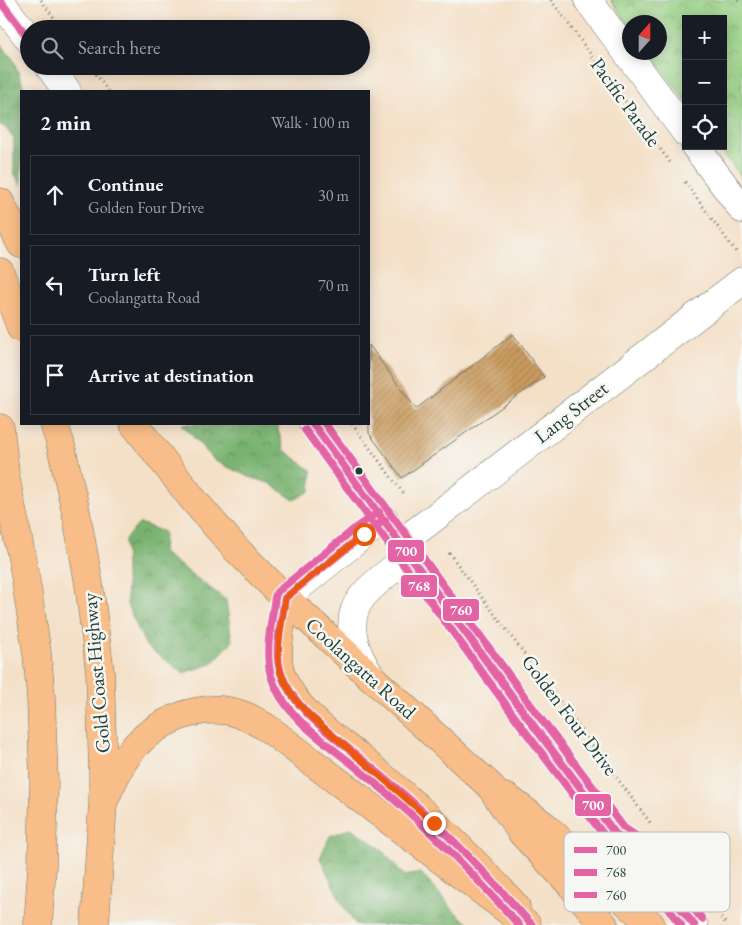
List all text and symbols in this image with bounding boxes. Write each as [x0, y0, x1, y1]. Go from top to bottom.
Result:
north arrow [622, 15, 667, 60]
map controls [682, 15, 727, 150]
button: + [682, 15, 727, 60]
search box [20, 20, 370, 75]
icon: search [38, 34, 66, 62]
text: Search here [78, 35, 160, 60]
street label: Pacific Parade [585, 52, 667, 152]
button: − [682, 60, 727, 105]
button: locate [682, 105, 727, 150]
text: 2 min [40, 109, 91, 136]
text: Walk · 100 m [271, 112, 350, 133]
text: Continue [88, 172, 163, 197]
icon: ahead [41, 181, 69, 209]
text: 30 m [318, 185, 349, 206]
text: Golden Four Drive [88, 197, 204, 218]
text: Turn left [88, 262, 160, 287]
icon: left [41, 271, 69, 299]
text: 70 m [318, 275, 349, 296]
text: Coolangatta Road [88, 287, 200, 308]
icon: arrive [41, 361, 69, 389]
text: Arrive at destination [88, 363, 254, 388]
street label: Lang Street [529, 375, 614, 449]
unlabelled marker [354, 466, 364, 476]
route start [353, 523, 376, 546]
line badge: 700 [387, 539, 425, 563]
text: 700 [395, 542, 418, 560]
line badge: 768 [400, 574, 438, 598]
text: 768 [408, 577, 430, 595]
street label: Gold Coast Highway [76, 591, 116, 754]
line badge: 760 [442, 598, 480, 622]
text: 760 [450, 601, 473, 619]
street label: Coolangatta Road [300, 611, 422, 725]
street label: Golden Four Drive [516, 649, 624, 781]
line badge: 700 [574, 793, 612, 817]
text: 700 [582, 796, 605, 814]
route end [423, 812, 446, 835]
legend [564, 832, 730, 912]
text: 700 [606, 841, 626, 859]
text: 768 [606, 863, 626, 881]
text: 760 [606, 886, 626, 904]

